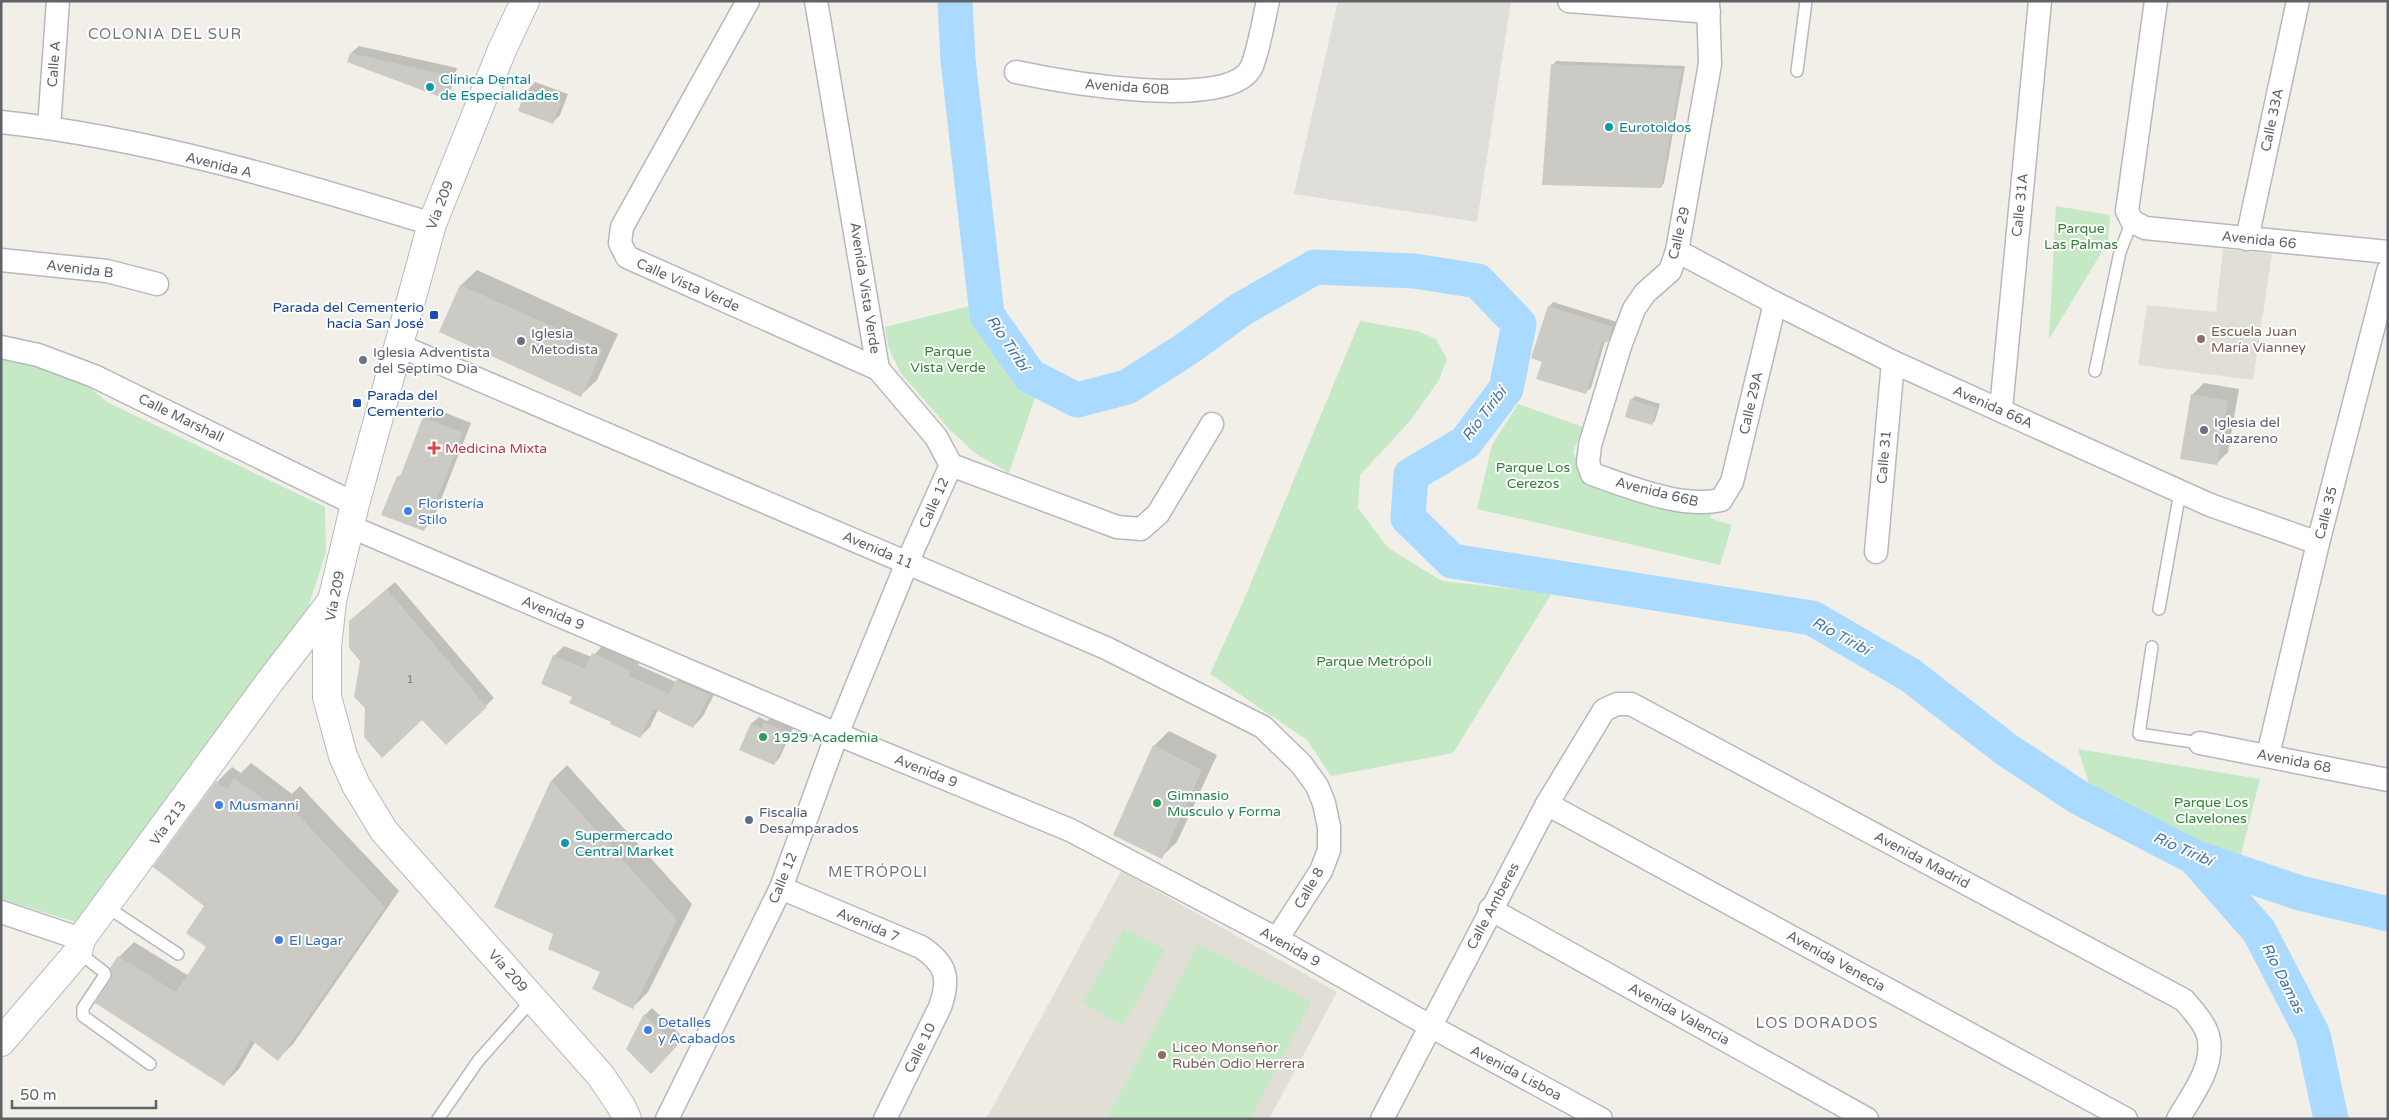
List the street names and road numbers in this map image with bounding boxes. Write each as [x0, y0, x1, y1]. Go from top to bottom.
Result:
street label: Calle A [44, 40, 64, 88]
street label: Avenida 60B [1084, 76, 1170, 98]
street label: Calle 33A [2257, 87, 2287, 153]
street label: Avenida A [184, 149, 254, 181]
street label: Calle 31A [2008, 172, 2032, 238]
street label: Vía 209 [423, 178, 457, 232]
street label: Calle 29 [1665, 205, 1693, 261]
street label: Avenida Vista Verde [846, 221, 884, 355]
street label: Avenida 66 [2221, 228, 2297, 252]
street label: Calle Vista Verde [634, 255, 742, 315]
street label: Avenida B [46, 256, 114, 282]
street label: Calle 29A [1736, 370, 1766, 436]
street label: Avenida 66A [1950, 382, 2036, 432]
street label: Calle Marshall [135, 390, 227, 446]
street label: Calle 31 [1873, 430, 1895, 484]
street label: Avenida 66B [1614, 473, 1700, 511]
street label: Calle 12 [915, 475, 953, 531]
street label: Calle 35 [2311, 485, 2341, 541]
street label: Avenida 11 [840, 527, 916, 573]
street label: Vía 209 [322, 569, 348, 623]
street label: Avenida 9 [519, 592, 587, 634]
street label: Avenida 68 [2256, 745, 2333, 777]
street label: Avenida 9 [892, 751, 960, 791]
street label: Vía 213 [146, 797, 190, 849]
street label: Avenida Madrid [1871, 828, 1973, 892]
street label: Calle 12 [765, 850, 801, 906]
street label: Calle Amberes [1463, 859, 1523, 952]
street label: Calle 8 [1290, 864, 1328, 912]
street label: Avenida 7 [834, 904, 902, 946]
street label: Avenida 9 [1257, 923, 1323, 971]
street label: Avenida Venecia [1784, 927, 1888, 995]
street label: Vía 209 [485, 946, 531, 996]
street label: Avenida Valencia [1625, 979, 1733, 1049]
street label: Calle 10 [901, 1020, 940, 1076]
street label: Avenida Lisboa [1467, 1042, 1565, 1104]

